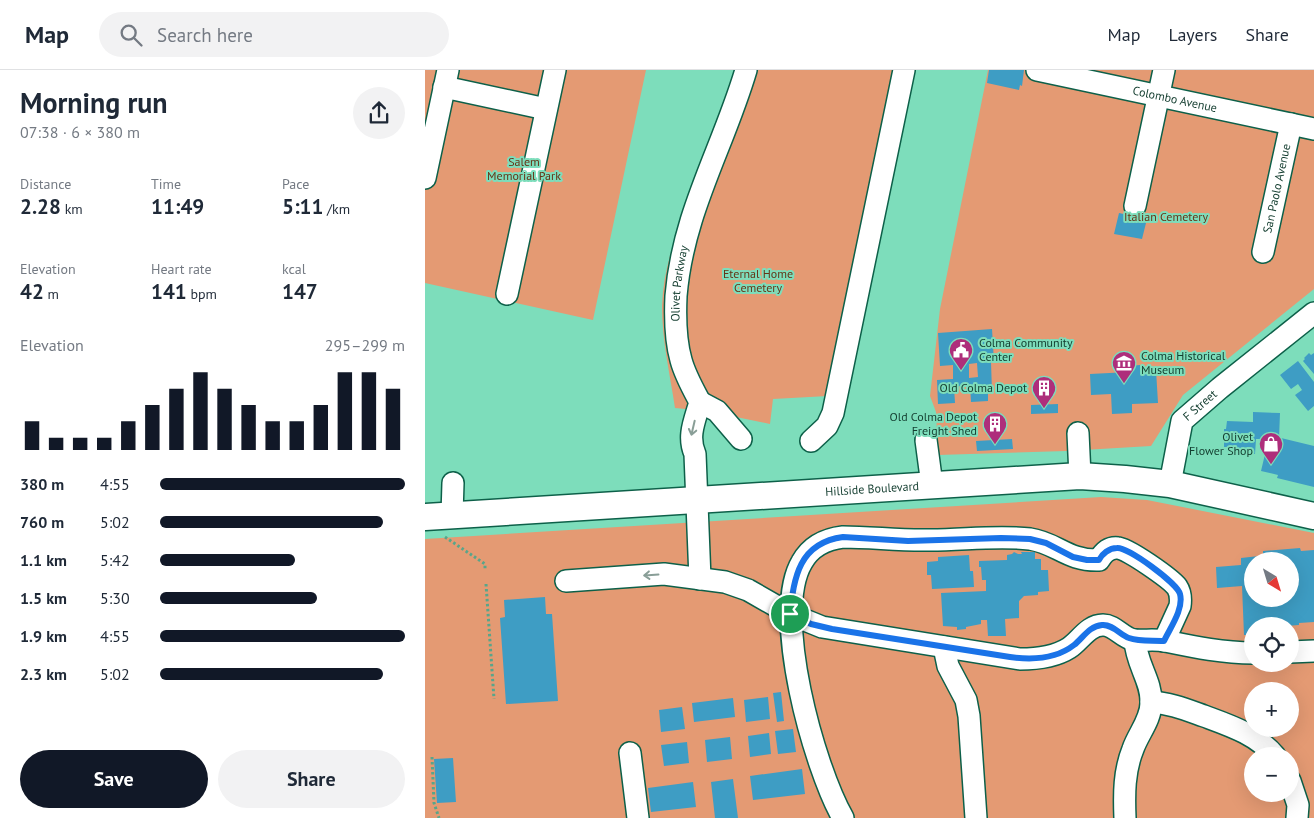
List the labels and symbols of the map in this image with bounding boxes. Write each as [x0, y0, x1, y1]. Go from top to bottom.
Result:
street label: Colombo Avenue [1131, 83, 1219, 115]
street label: San Paolo Avenue [1259, 142, 1293, 235]
park label: Salem Memorial Park [487, 154, 561, 183]
park label: Italian Cemetery [1124, 209, 1208, 224]
street label: Olivet Parkway [667, 243, 691, 322]
park label: Eternal Home Cemetery [723, 266, 793, 295]
place label: Colma Community Center [979, 335, 1073, 364]
public building icon: Colma Community Center [948, 337, 974, 371]
place label: Colma Historical Museum [1141, 348, 1226, 377]
museum icon: Colma Historical Museum [1111, 350, 1137, 384]
building icon: Old Colma Depot [1031, 375, 1057, 409]
place label: Old Colma Depot [939, 380, 1027, 395]
street label: F Street [1180, 386, 1220, 424]
place label: Old Colma Depot Freight Shed [889, 409, 977, 438]
building icon: Old Colma Depot Freight Shed [982, 411, 1008, 445]
one-way arrow [688, 420, 697, 436]
place label: Olivet Flower Shop [1189, 429, 1253, 458]
shop icon: Olivet Flower Shop [1258, 431, 1284, 465]
street label: Hillside Boulevard [825, 478, 919, 499]
north arrow [1244, 552, 1299, 608]
one-way arrow [644, 571, 660, 580]
pin [769, 593, 811, 635]

